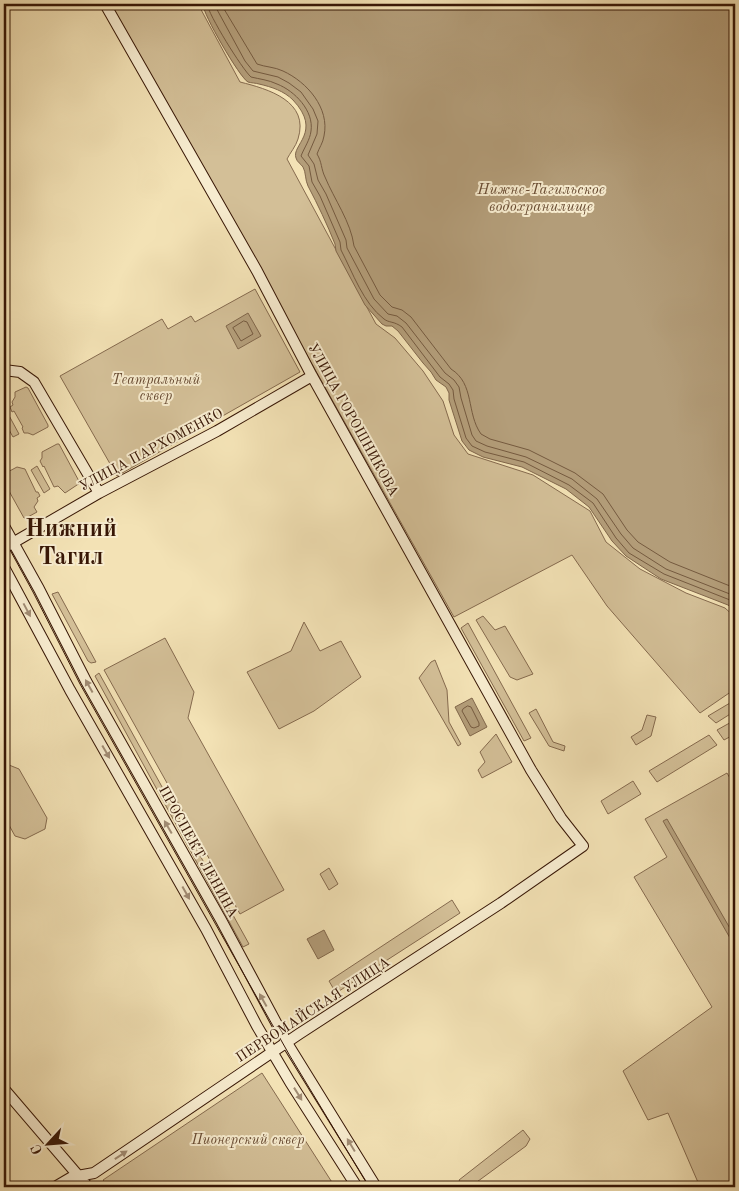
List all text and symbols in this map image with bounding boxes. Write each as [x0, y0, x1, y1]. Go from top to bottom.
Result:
water label: Нижне-Тагильское водохранилище [476, 183, 605, 215]
street label: УЛИЦА ГОРОШНИКОВА [305, 341, 401, 499]
park label: Театральный сквер [112, 373, 200, 404]
street label: УЛИЦА ПАРХОМЕНКО [77, 406, 225, 494]
district label: Нижний Тагил [25, 518, 117, 570]
one-way arrow [23, 603, 32, 616]
one-way arrow [85, 678, 93, 693]
one-way arrow [101, 745, 110, 758]
street label: ПРОСПЕКТ ЛЕНИНА [156, 784, 240, 921]
one-way arrow [164, 821, 173, 834]
one-way arrow [181, 887, 190, 900]
street label: ПЕРВОМАЙСКАЯ УЛИЦА [231, 952, 393, 1065]
one-way arrow [259, 994, 268, 1007]
one-way arrow [293, 1088, 302, 1101]
north arrow [22, 1118, 72, 1168]
park label: Пионерский сквер [190, 1133, 305, 1148]
one-way arrow [346, 1139, 355, 1152]
text: С [29, 1142, 46, 1156]
one-way arrow [115, 1150, 128, 1160]

